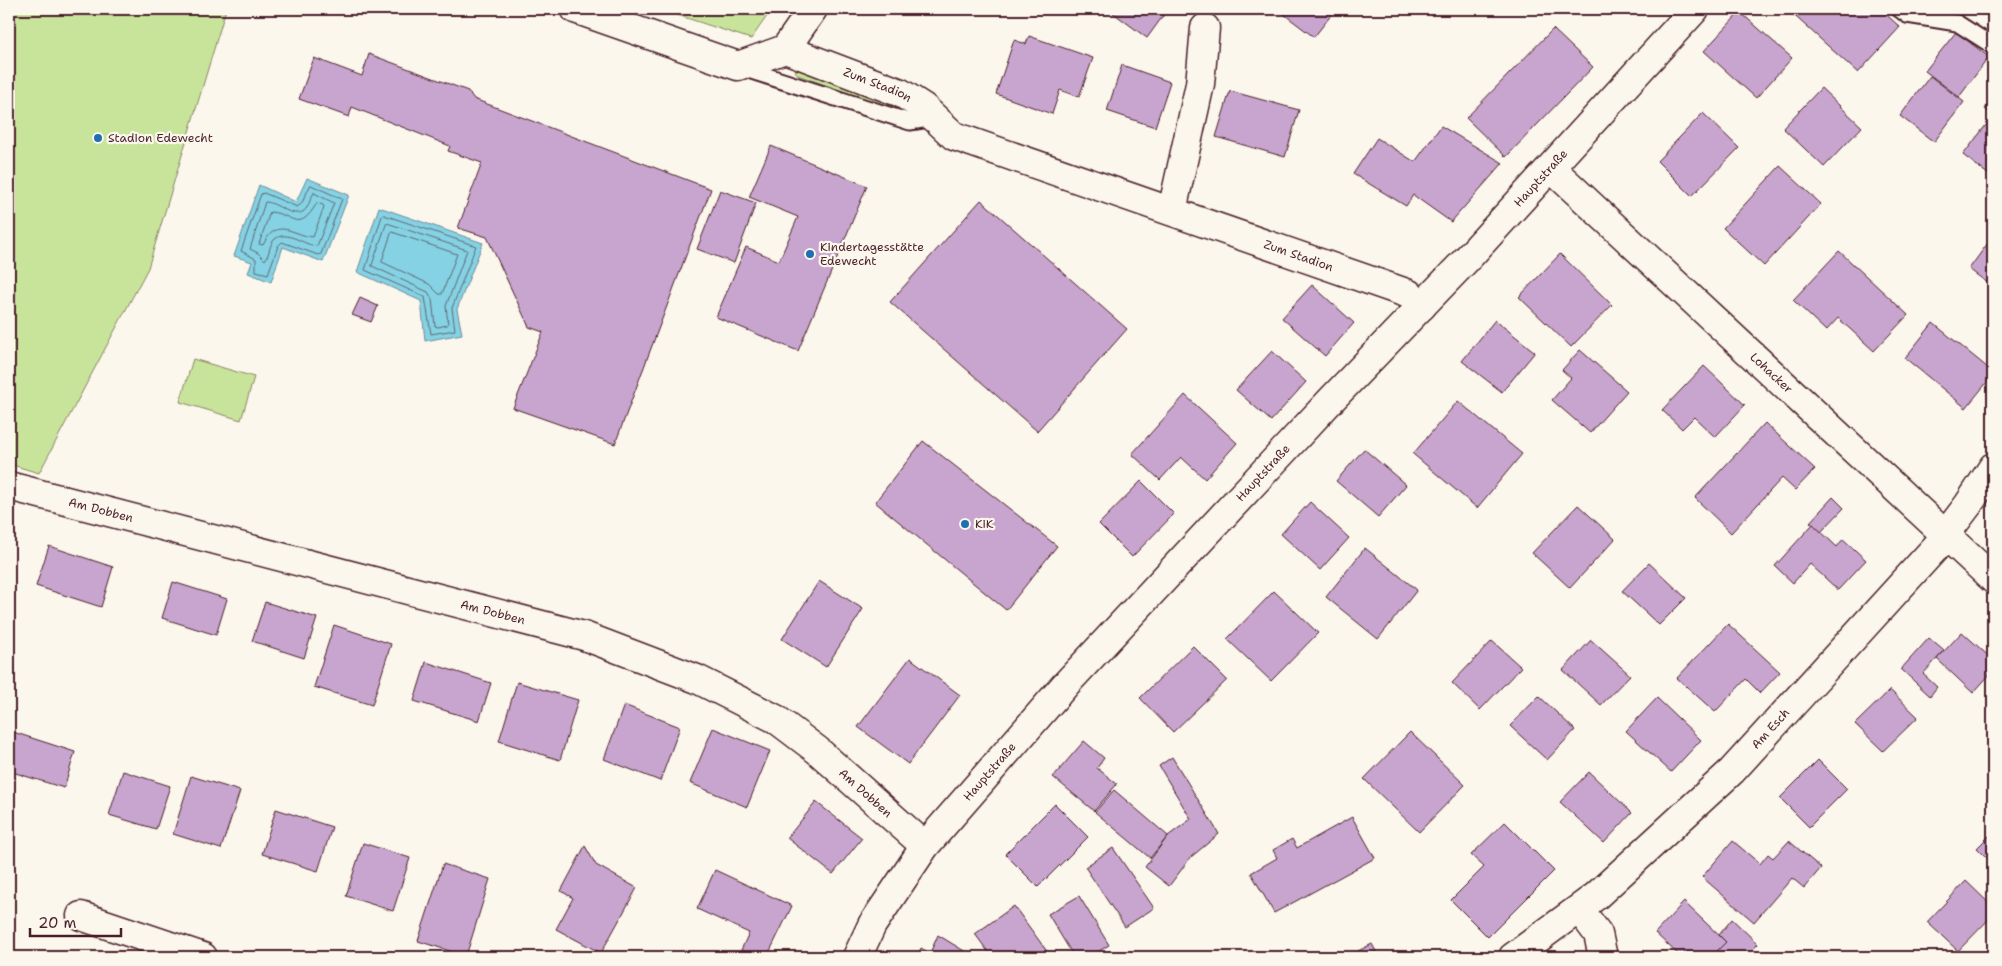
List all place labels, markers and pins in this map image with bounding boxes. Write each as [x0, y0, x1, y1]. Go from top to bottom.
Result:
place label: Stadion Edewecht [108, 130, 213, 146]
marker: Stadion Edewecht [92, 132, 104, 144]
place label: Kindertagesstätte Edewecht [820, 239, 924, 269]
marker: Kindertagesstätte Edewecht [804, 248, 816, 260]
place label: KiK [975, 516, 994, 532]
marker: KiK [959, 518, 971, 530]

